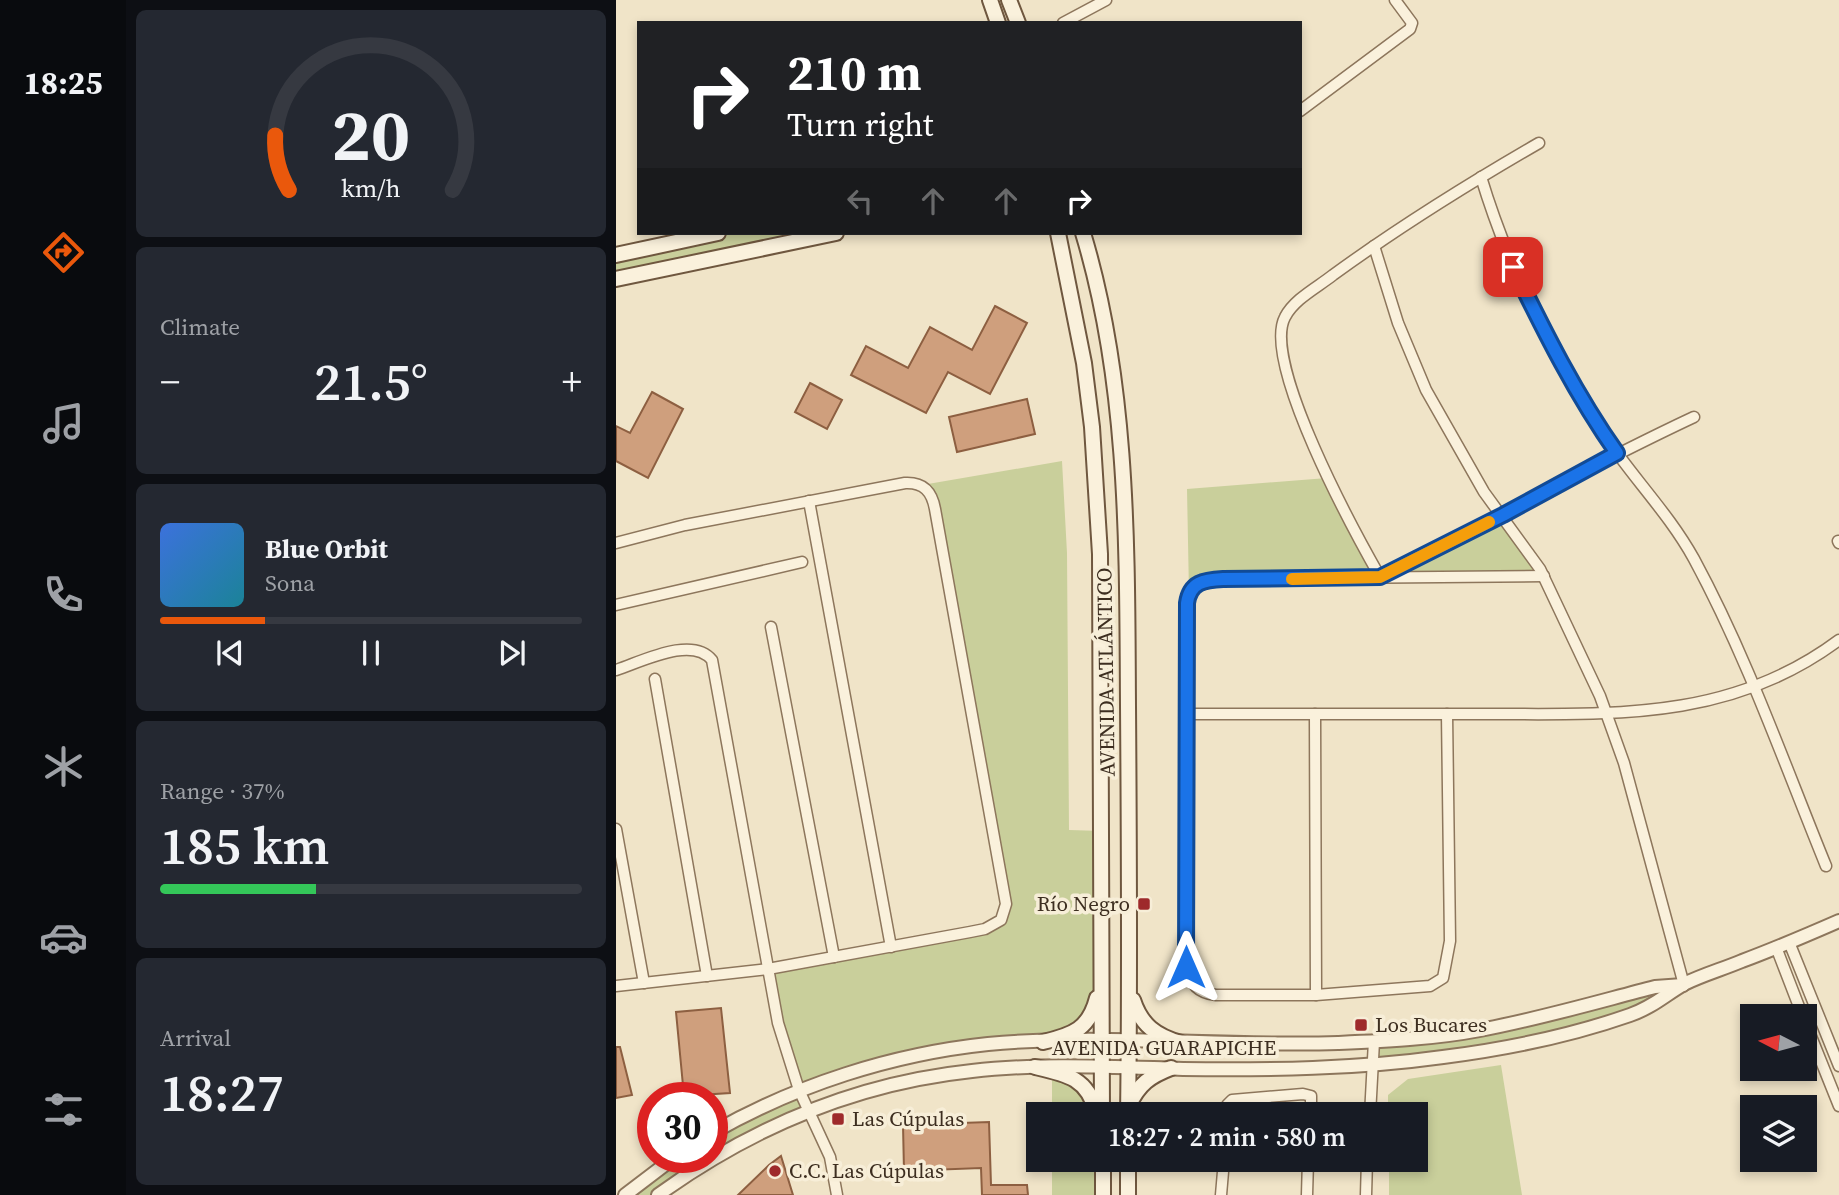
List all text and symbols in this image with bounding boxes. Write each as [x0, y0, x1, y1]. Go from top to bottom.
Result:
text: 210 m [787, 39, 922, 106]
icon: right [672, 49, 763, 140]
text: 18:25 [24, 61, 102, 105]
text: 20 [332, 85, 410, 184]
text: Turn right [787, 103, 933, 147]
text: km/h [341, 170, 401, 204]
icon: left [841, 182, 879, 220]
icon: ahead [914, 182, 952, 220]
icon: ahead [987, 182, 1025, 220]
icon: right [1060, 182, 1098, 220]
icon: directions [39, 228, 88, 277]
pin [1483, 237, 1543, 297]
icon: arrive [1494, 248, 1532, 286]
text: Climate [160, 311, 240, 343]
text: 21.5° [314, 346, 428, 417]
text: − [160, 356, 180, 408]
text: + [562, 356, 582, 408]
icon: music [39, 399, 88, 448]
text: Blue Orbit [265, 531, 388, 567]
text: Sona [265, 567, 315, 599]
street label: AVENIDA ATLÁNTICO [1089, 567, 1122, 777]
icon: phone [39, 570, 88, 619]
icon: previous [211, 634, 249, 672]
icon: pause [352, 634, 390, 672]
icon: next [493, 634, 531, 672]
icon: climate [39, 742, 88, 791]
text: Range · 37% [160, 775, 285, 807]
text: 185 km [160, 810, 329, 881]
place label: Río Negro [1037, 889, 1130, 918]
marker: Río Negro [1136, 896, 1152, 912]
icon: car [39, 913, 88, 962]
position arrow [1149, 930, 1223, 1004]
north arrow [1740, 1004, 1816, 1082]
map controls [1740, 1004, 1817, 1172]
place label: Los Bucares [1375, 1010, 1487, 1039]
marker: Los Bucares [1353, 1017, 1369, 1033]
text: Arrival [160, 1022, 231, 1054]
street label: AVENIDA GUARAPICHE [1052, 1033, 1276, 1062]
text: 18:27 [160, 1057, 284, 1128]
speed limit sign: 30 [637, 1082, 728, 1173]
icon: filters [39, 1085, 88, 1134]
button: layers [1740, 1095, 1817, 1172]
place label: Las Cúpulas [852, 1104, 964, 1133]
marker: Las Cúpulas [830, 1111, 846, 1127]
text: 18:27 · 2 min · 580 m [1108, 1119, 1346, 1155]
place label: C.C. Las Cúpulas [789, 1156, 944, 1185]
marker: C.C. Las Cúpulas [767, 1163, 783, 1179]

